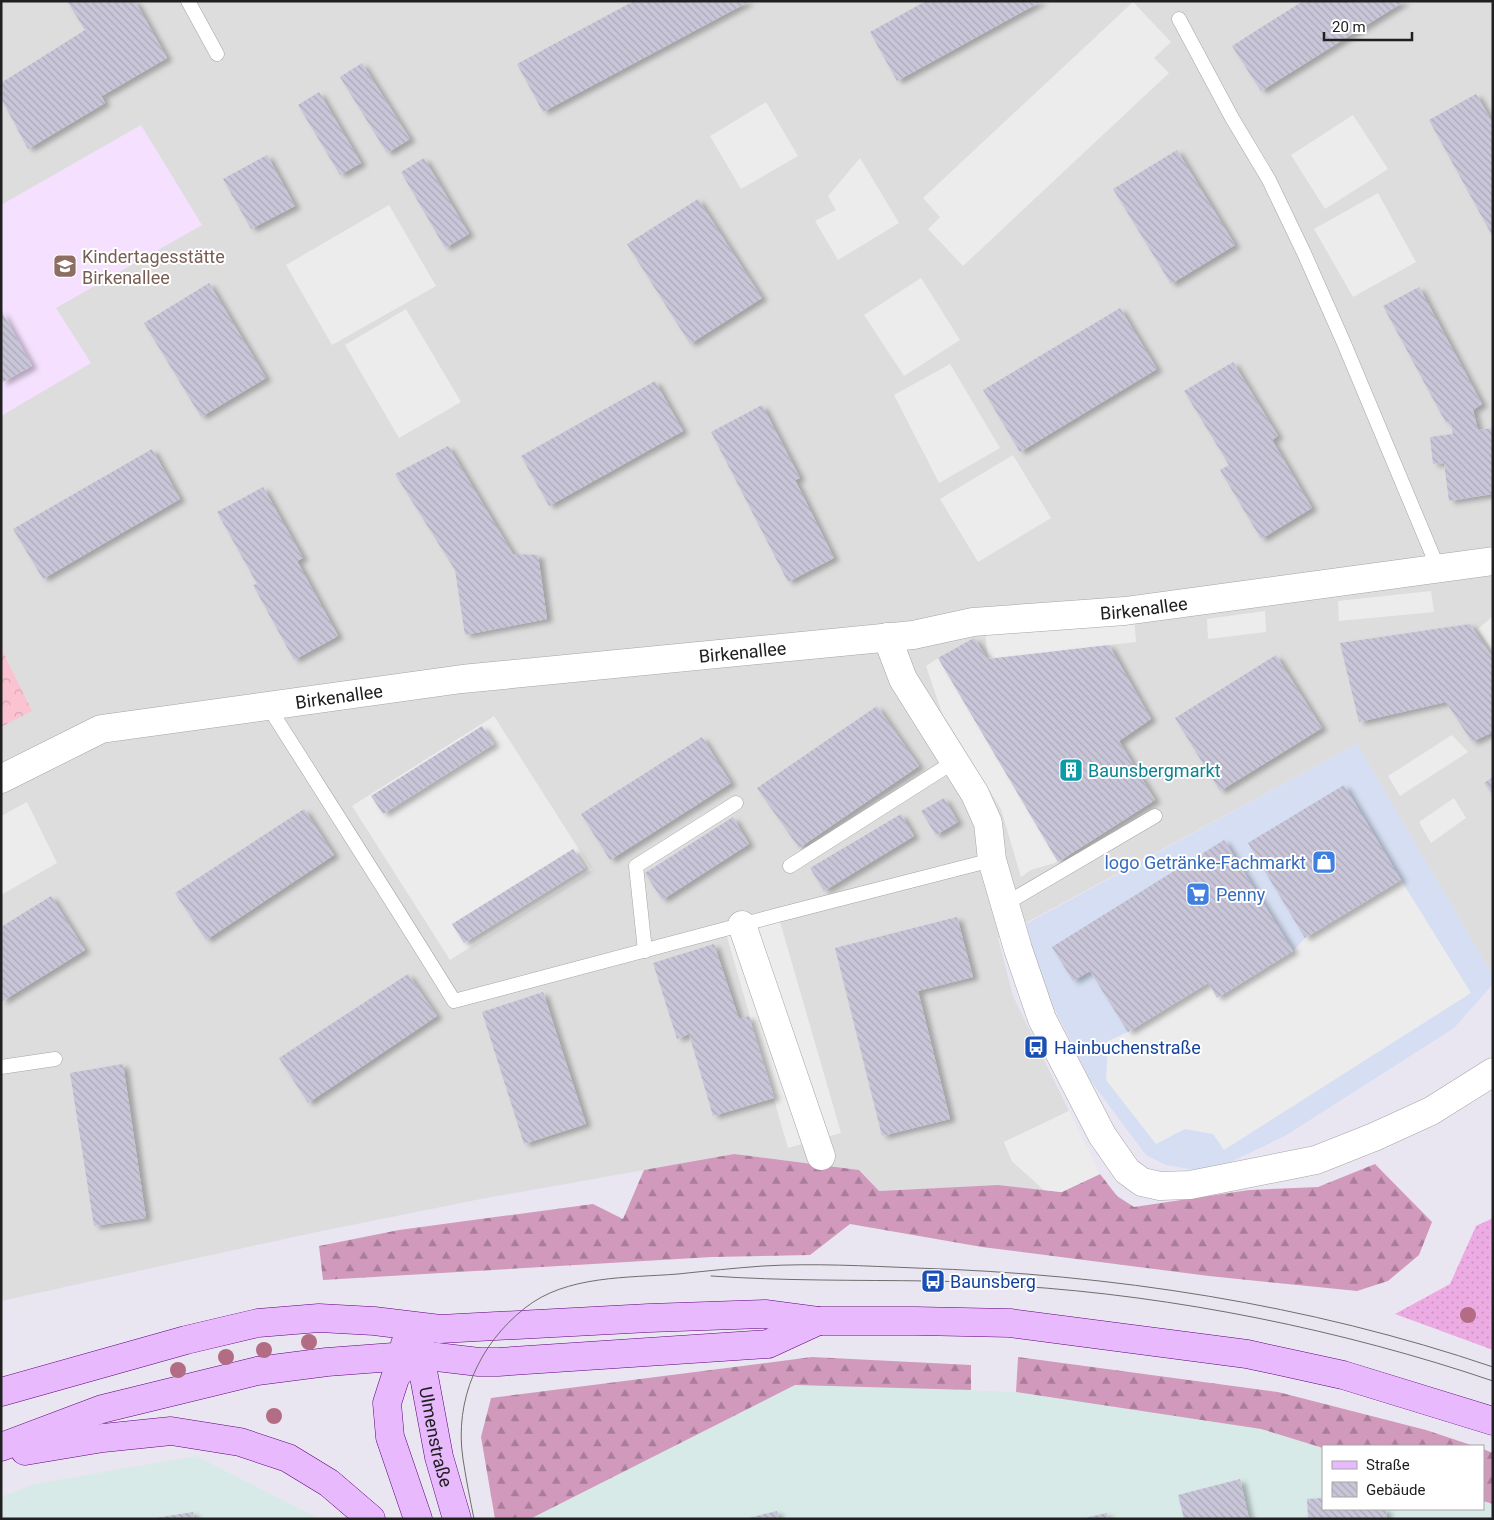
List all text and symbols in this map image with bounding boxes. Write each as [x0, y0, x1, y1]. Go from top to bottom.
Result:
scale bar [1324, 10, 1412, 42]
text: 20 m [1332, 18, 1366, 36]
place label: Kindertagesstätte Birkenallee [82, 246, 225, 288]
school or university icon: Kindertagesstätte Birkenallee [52, 253, 78, 279]
street label: Birkenallee [1099, 592, 1189, 623]
street label: Birkenallee [698, 637, 787, 666]
street label: Birkenallee [294, 680, 384, 712]
building icon: Baunsbergmarkt [1058, 757, 1084, 783]
place label: Baunsbergmarkt [1088, 760, 1221, 781]
shop icon: logo Getränke-Fachmarkt [1311, 849, 1337, 875]
place label: logo Getränke-Fachmarkt [1104, 852, 1306, 873]
supermarket icon: Penny [1185, 881, 1211, 907]
place label: Penny [1216, 884, 1266, 905]
bus stop icon: Hainbuchenstraße [1023, 1034, 1049, 1060]
place label: Hainbuchenstraße [1054, 1037, 1201, 1058]
bus stop icon: Baunsberg [920, 1268, 946, 1294]
place label: Baunsberg [950, 1271, 1036, 1292]
street label: Ulmenstraße [416, 1385, 458, 1490]
legend [1322, 1445, 1484, 1510]
text: Straße [1366, 1456, 1410, 1474]
text: Gebäude [1366, 1481, 1425, 1499]

